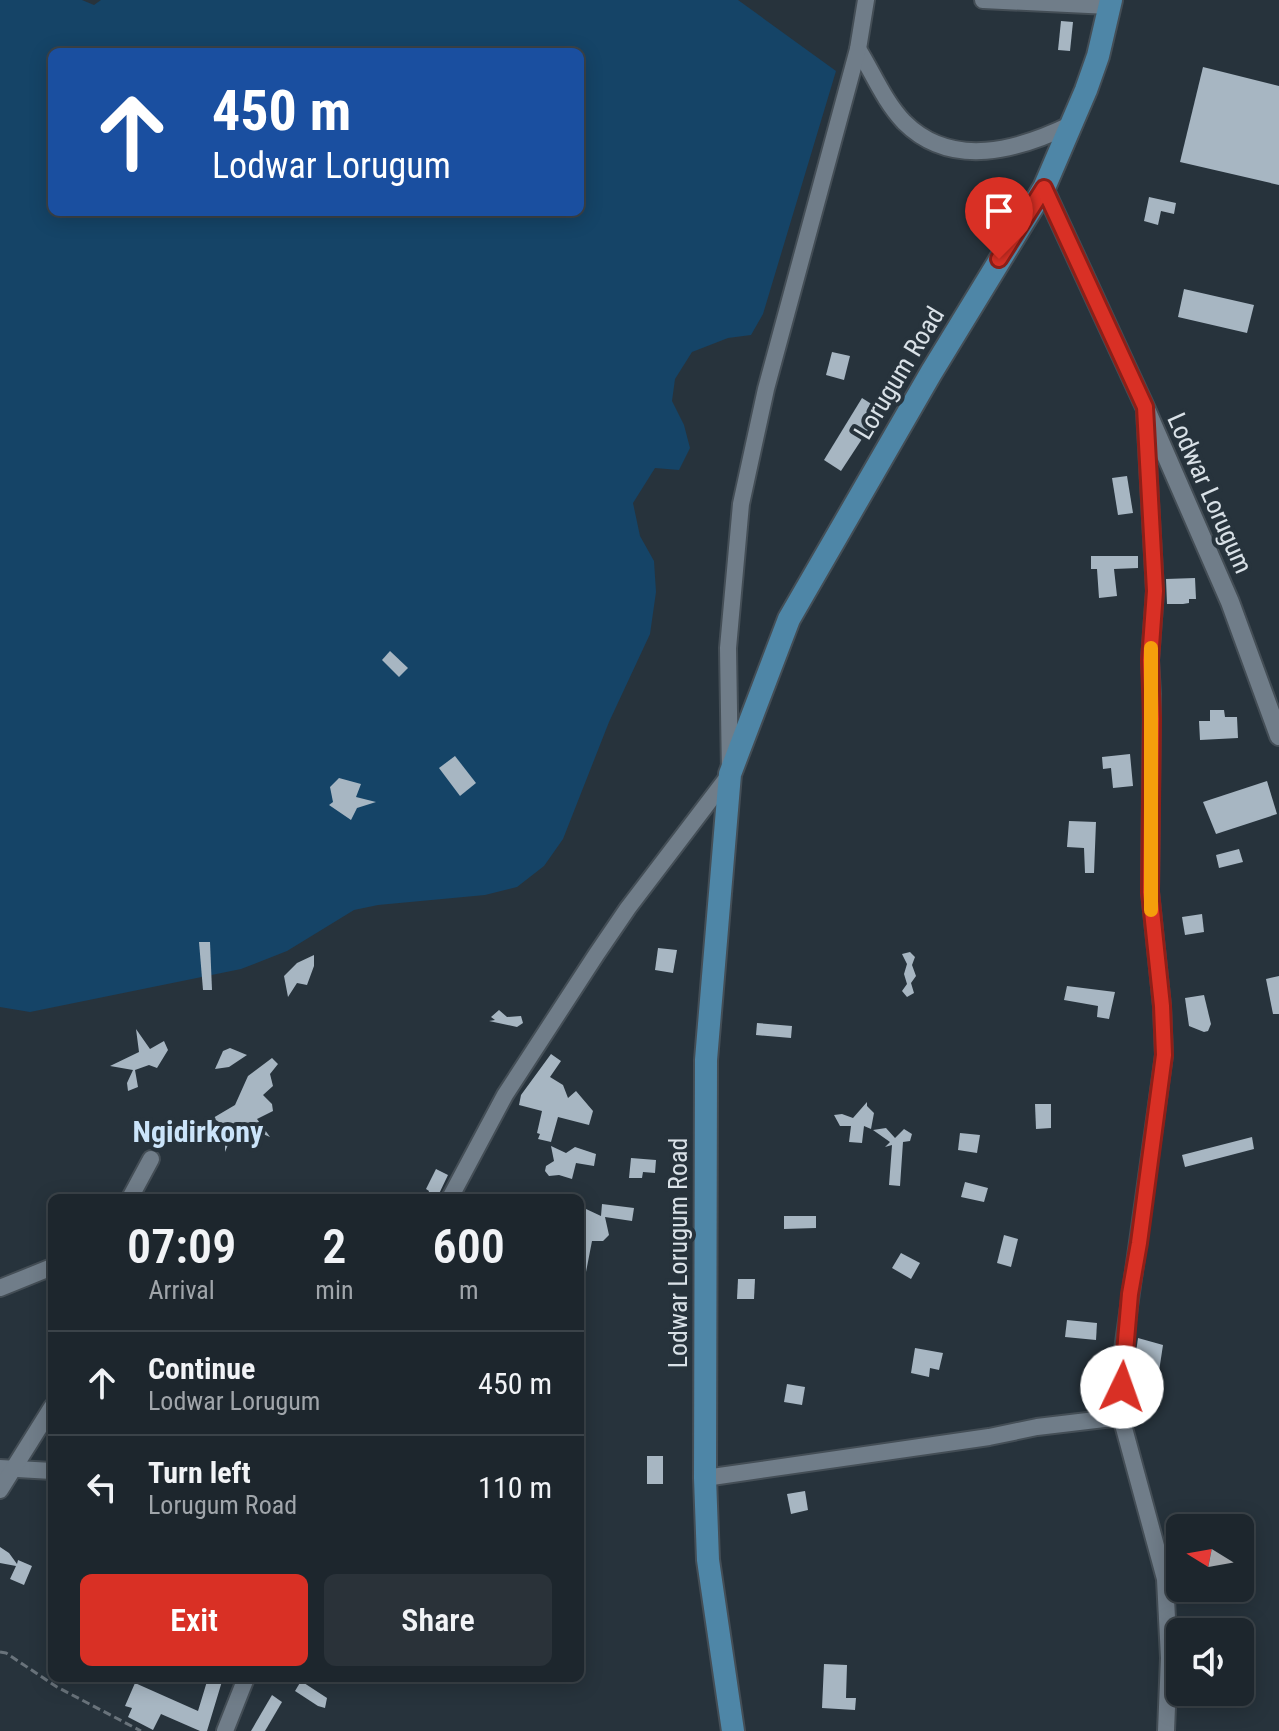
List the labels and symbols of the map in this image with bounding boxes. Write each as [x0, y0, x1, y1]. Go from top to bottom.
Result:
pin [965, 177, 1033, 259]
street label: Lorugum Road [848, 301, 950, 445]
street label: Lodwar Lorugum [1161, 408, 1259, 578]
district label: Ngidirkony [133, 1114, 264, 1149]
street label: Lodwar Lorugum Road [663, 1138, 693, 1368]
position arrow [1080, 1345, 1164, 1429]
north arrow [1166, 1514, 1254, 1602]

